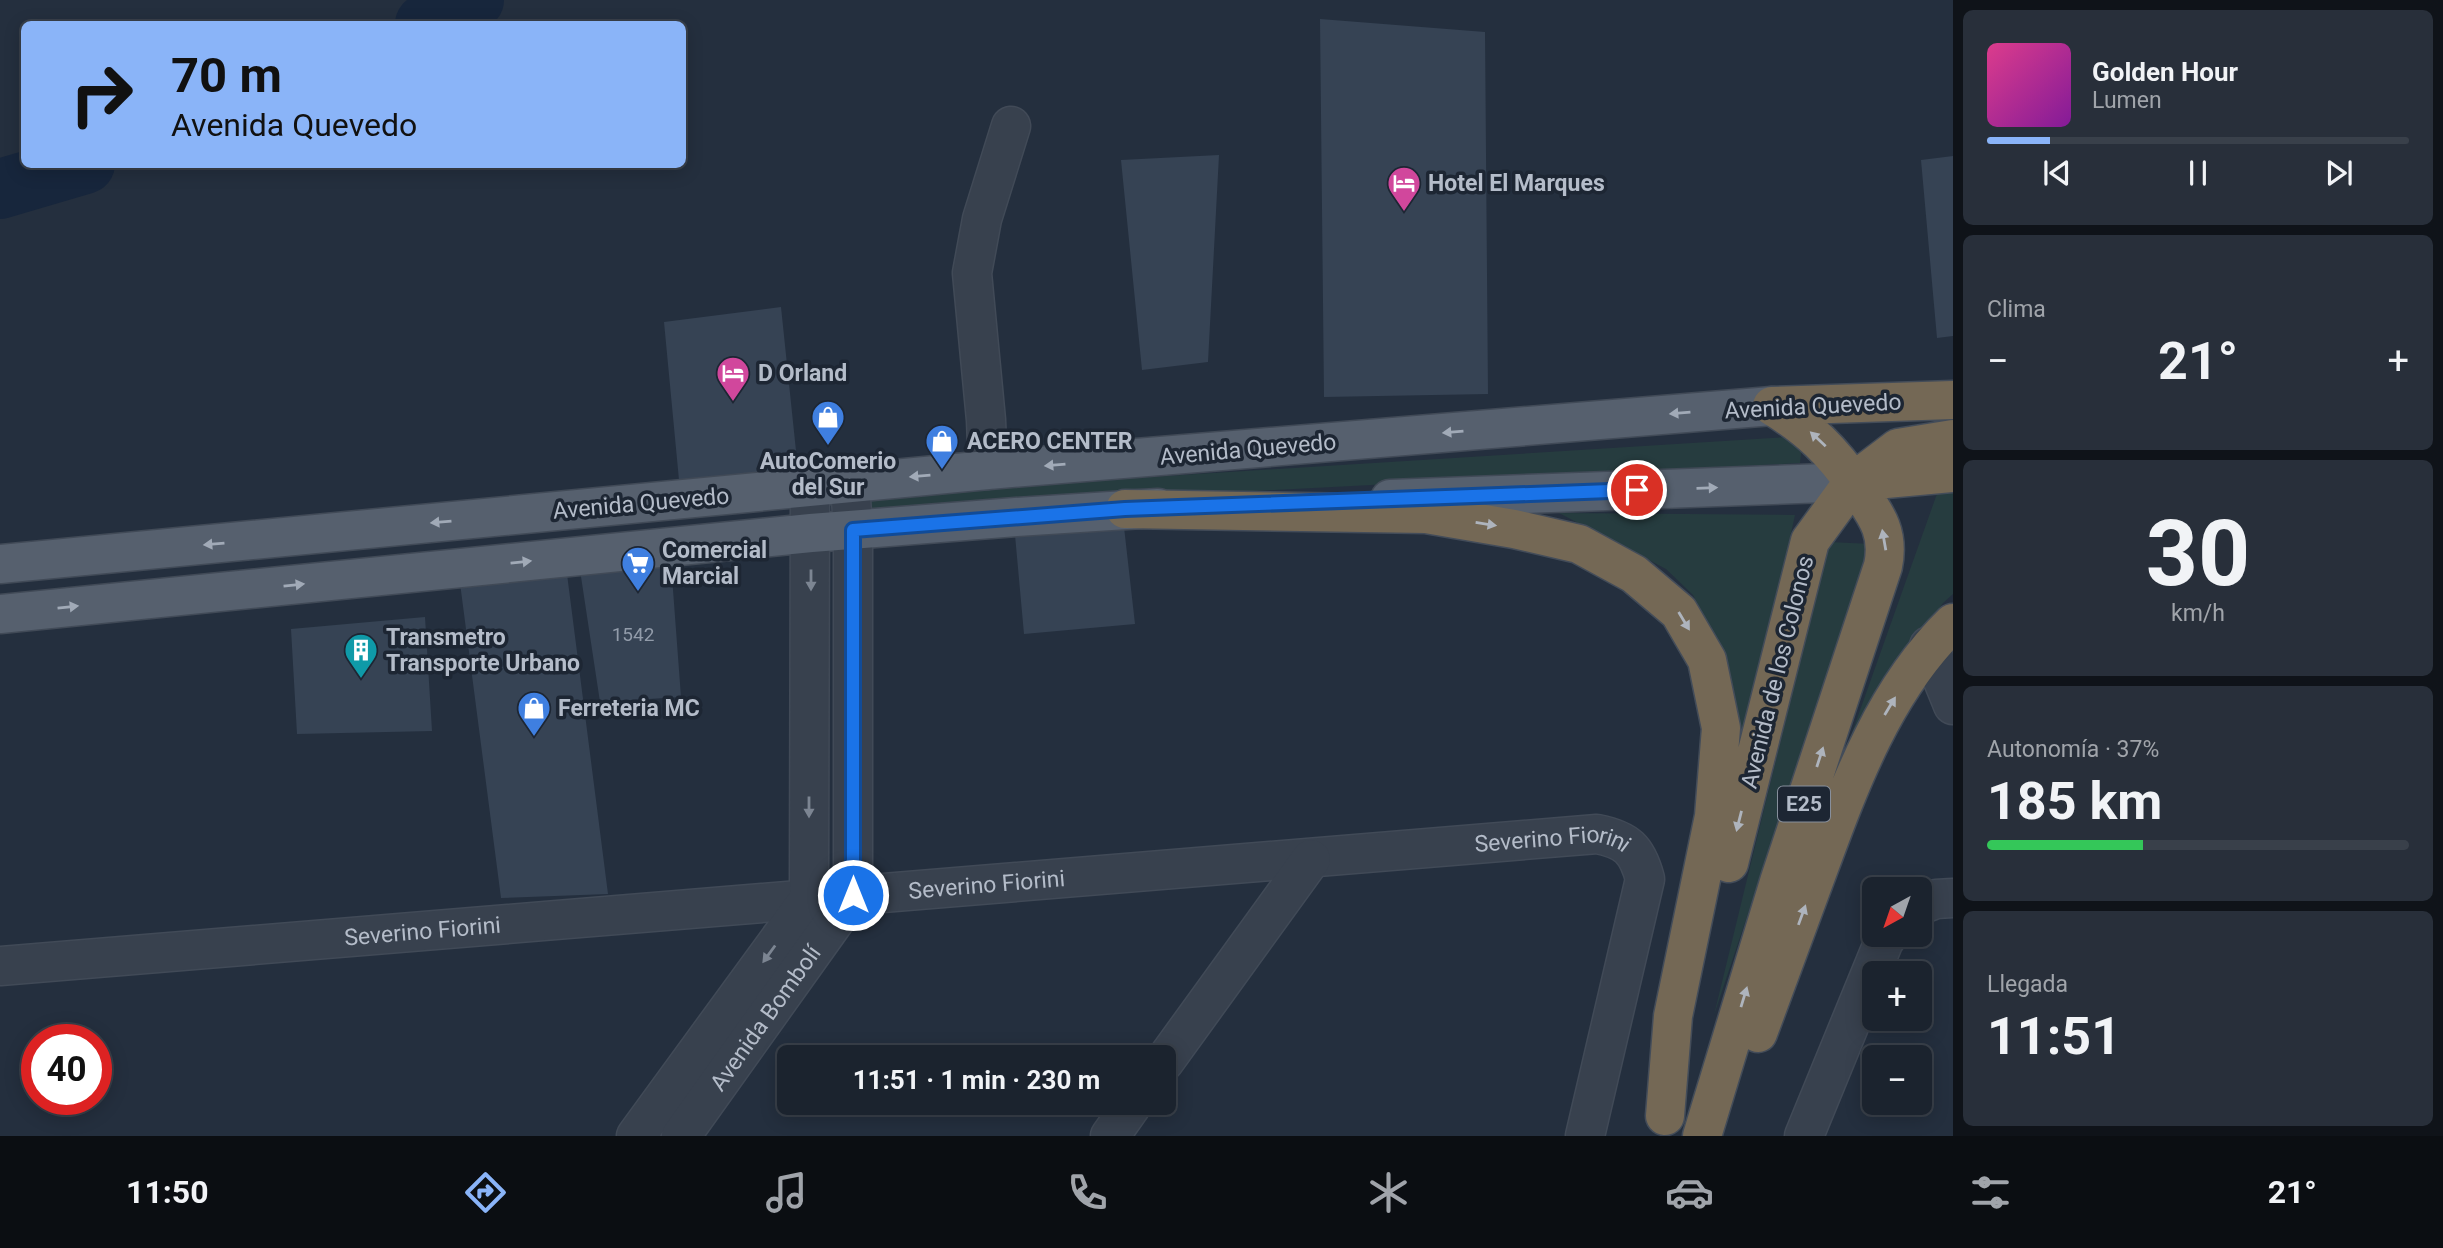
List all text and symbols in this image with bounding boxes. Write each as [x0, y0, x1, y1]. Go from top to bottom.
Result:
text: 70 m [171, 47, 282, 104]
icon: right [56, 49, 147, 140]
text: Golden Hour [2092, 57, 2238, 87]
text: Lumen [2092, 87, 2162, 114]
text: Avenida Quevedo [171, 106, 417, 144]
icon: previous [2038, 154, 2076, 192]
icon: pause [2179, 154, 2217, 192]
icon: next [2320, 154, 2358, 192]
hotel icon: Hotel El Marques [1385, 164, 1423, 213]
place label: Hotel El Marques [1428, 170, 1605, 197]
text: Clima [1987, 296, 2046, 323]
text: 21° [2158, 331, 2238, 392]
text: − [1987, 339, 2009, 383]
text: + [2387, 339, 2409, 383]
hotel icon: D Orland [714, 354, 752, 403]
place label: D Orland [758, 360, 847, 387]
street label: Avenida Quevedo [1724, 388, 1902, 425]
shop icon: AutoComerio del Sur [809, 398, 847, 447]
one-way arrow [1668, 408, 1690, 419]
shop icon: ACERO CENTER [923, 422, 961, 471]
one-way arrow [1442, 427, 1464, 438]
place label: ACERO CENTER [967, 428, 1133, 455]
street label: Avenida Quevedo [1159, 428, 1337, 471]
one-way arrow [1809, 430, 1826, 447]
place label: AutoComerio del Sur [760, 448, 896, 501]
one-way arrow [1044, 460, 1066, 471]
pin [1607, 460, 1667, 520]
one-way arrow [909, 471, 931, 482]
icon: arrive [1618, 471, 1656, 509]
street label: Avenida Quevedo [552, 482, 730, 525]
one-way arrow [1696, 482, 1718, 493]
text: 30 [2146, 501, 2250, 607]
one-way arrow [429, 517, 451, 528]
one-way arrow [1475, 519, 1497, 530]
one-way arrow [1878, 529, 1889, 551]
place label: Comercial Marcial [662, 537, 767, 590]
one-way arrow [203, 538, 225, 549]
supermarket icon: Comercial Marcial [619, 544, 657, 593]
street label: Avenida de los Colonos [1736, 553, 1819, 791]
one-way arrow [510, 557, 532, 568]
one-way arrow [805, 569, 817, 591]
one-way arrow [283, 579, 305, 590]
text: km/h [2171, 600, 2225, 627]
one-way arrow [57, 602, 79, 613]
one-way arrow [1678, 612, 1691, 631]
house number: 1542 [612, 623, 654, 646]
place label: Transmetro Transporte Urbano [386, 624, 580, 677]
building icon: Transmetro Transporte Urbano [342, 631, 380, 680]
shop icon: Ferreteria MC [515, 689, 553, 738]
place label: Ferreteria MC [558, 695, 700, 722]
one-way arrow [1884, 697, 1896, 716]
text: Autonomía · 37% [1987, 736, 2159, 763]
one-way arrow [1815, 746, 1826, 767]
text: 185 km [1987, 771, 2162, 832]
road number: E25 [1778, 786, 1830, 822]
one-way arrow [803, 796, 815, 818]
one-way arrow [1733, 810, 1744, 832]
street label: Severino Fiorini [1473, 821, 1636, 858]
position arrow [816, 858, 890, 932]
street label: Severino Fiorini [907, 865, 1066, 905]
north arrow [1862, 877, 1932, 947]
map controls [1862, 877, 1932, 1115]
one-way arrow [1796, 905, 1807, 926]
street label: Severino Fiorini [343, 912, 502, 951]
street label: Avenida Bombolí [705, 939, 827, 1096]
one-way arrow [762, 945, 776, 963]
button: + [1862, 961, 1932, 1031]
text: Llegada [1987, 971, 2068, 998]
one-way arrow [1739, 986, 1749, 1007]
text: 11:51 [1987, 1006, 2121, 1067]
speed limit sign: 40 [21, 1024, 112, 1115]
button: − [1862, 1045, 1932, 1115]
text: 11:51 · 1 min · 230 m [853, 1065, 1100, 1095]
icon: directions [461, 1168, 510, 1217]
icon: music [762, 1168, 811, 1217]
icon: phone [1063, 1168, 1112, 1217]
icon: climate [1364, 1168, 1413, 1217]
icon: car [1665, 1168, 1714, 1217]
icon: filters [1966, 1168, 2015, 1217]
text: 11:50 [126, 1173, 209, 1211]
text: 21° [2268, 1173, 2317, 1211]

